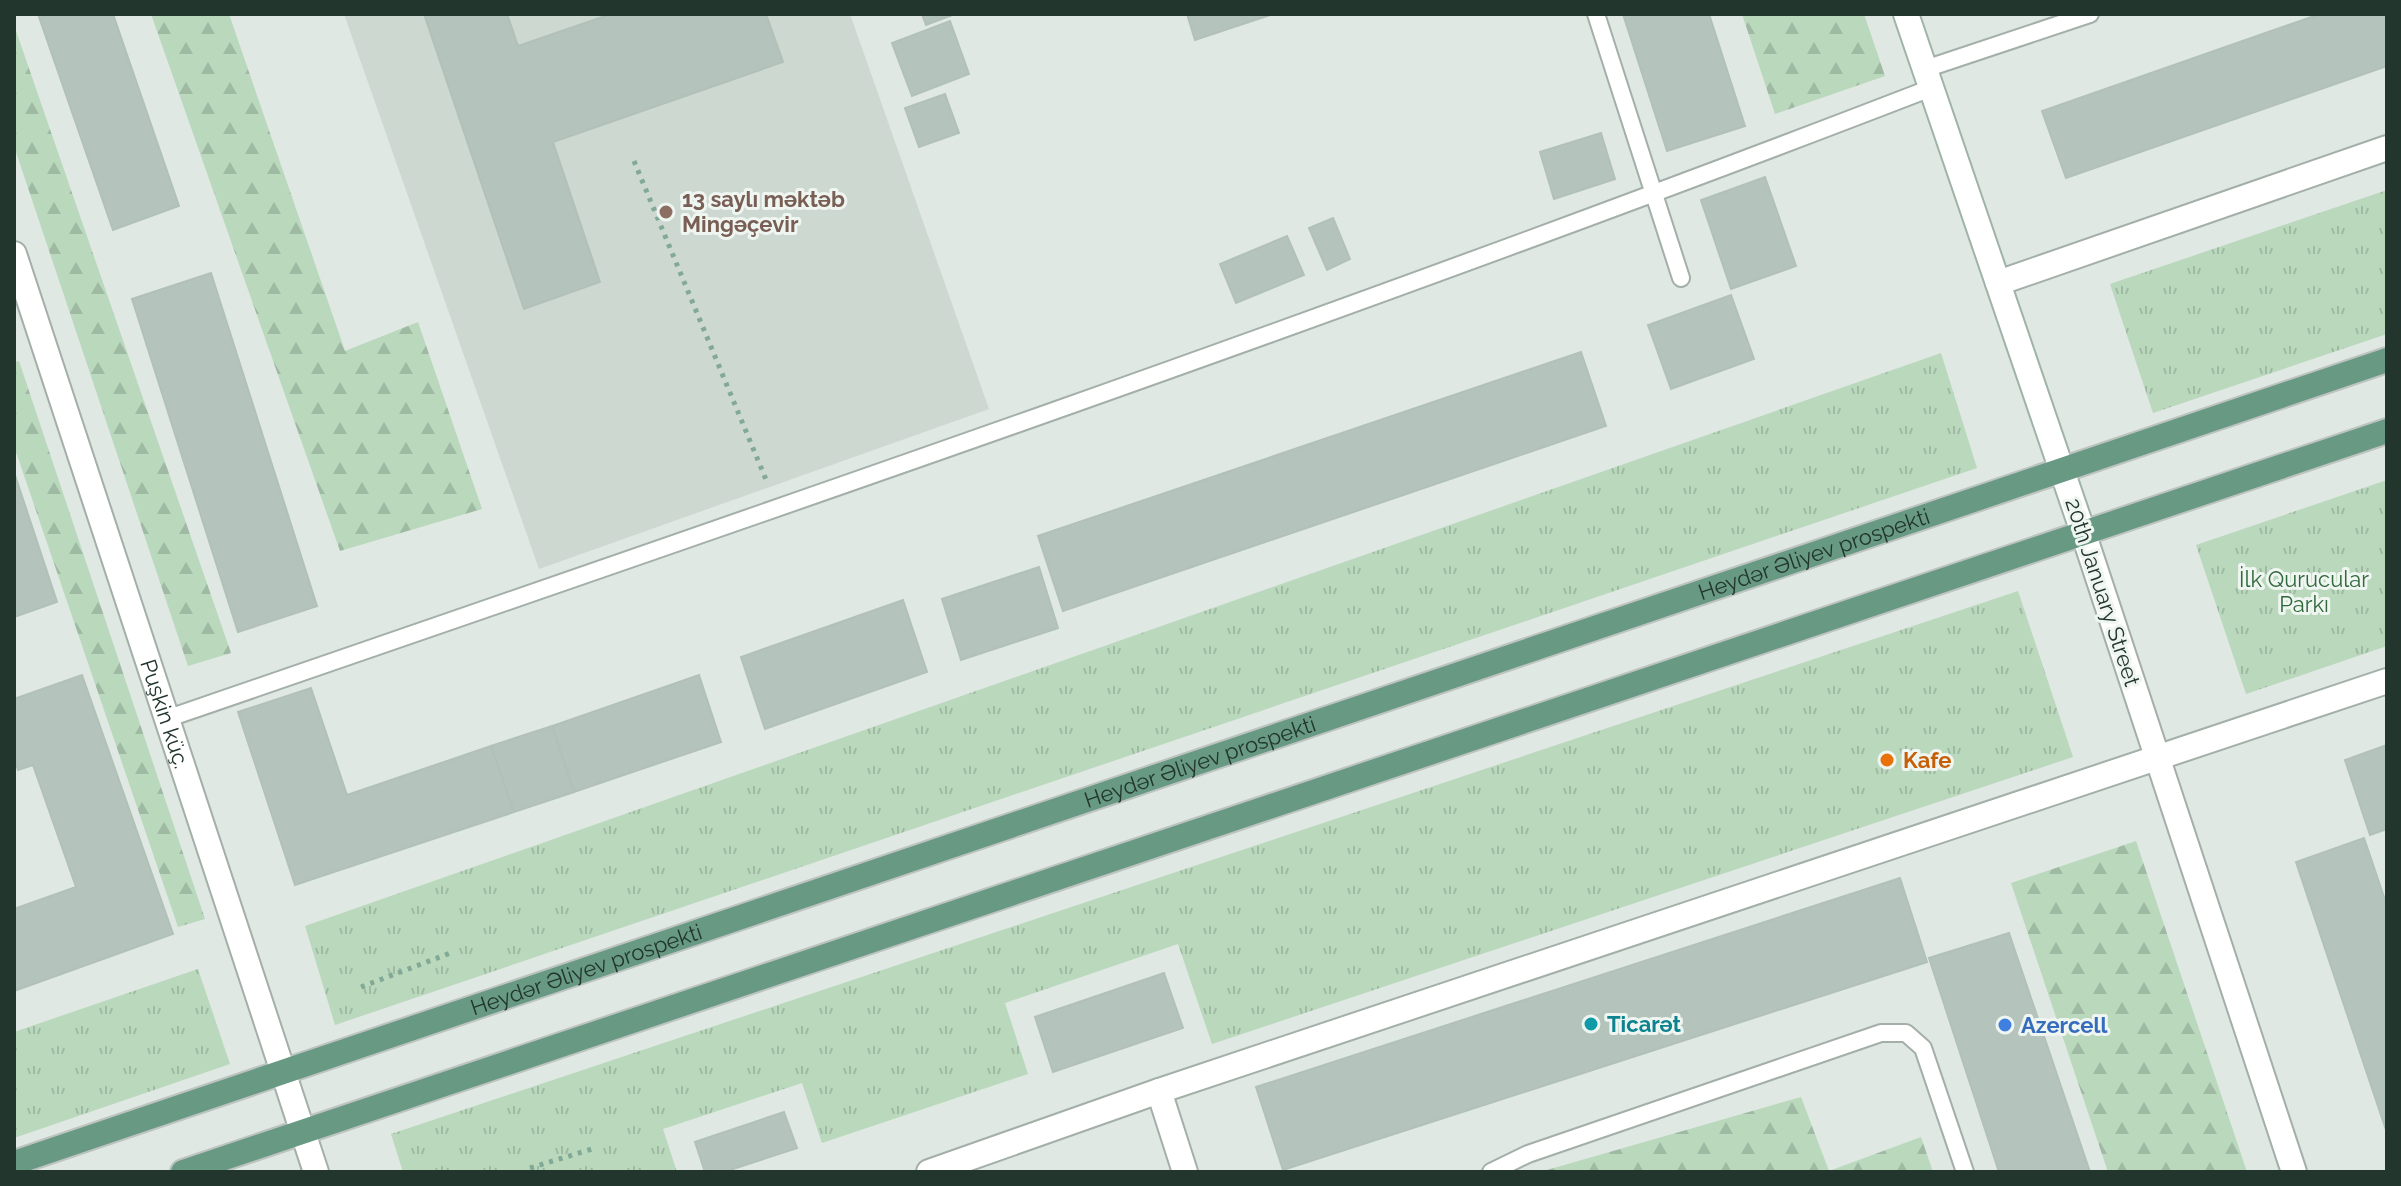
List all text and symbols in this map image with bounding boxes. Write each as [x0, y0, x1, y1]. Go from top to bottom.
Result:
place label: 13 saylı məktəb Mingəçevir [682, 186, 845, 237]
marker: 13 saylı məktəb Mingəçevir [657, 203, 675, 221]
street label: 20th January Street [2060, 495, 2146, 690]
street label: Heydər Əliyev prospekti [1695, 503, 1933, 605]
park label: İlk Qurucular Parkı [2239, 566, 2369, 617]
street label: Puşkin küç. [135, 656, 195, 772]
street label: Heydər Əliyev prospekti [1081, 711, 1319, 813]
place label: Kafe [1903, 747, 1951, 773]
marker: Kafe [1878, 751, 1896, 769]
street label: Heydər Əliyev prospekti [467, 918, 705, 1021]
place label: Ticarət [1607, 1011, 1682, 1037]
place label: Azercell [2021, 1012, 2108, 1038]
marker: Ticarət [1582, 1015, 1600, 1033]
marker: Azercell [1996, 1016, 2014, 1034]

